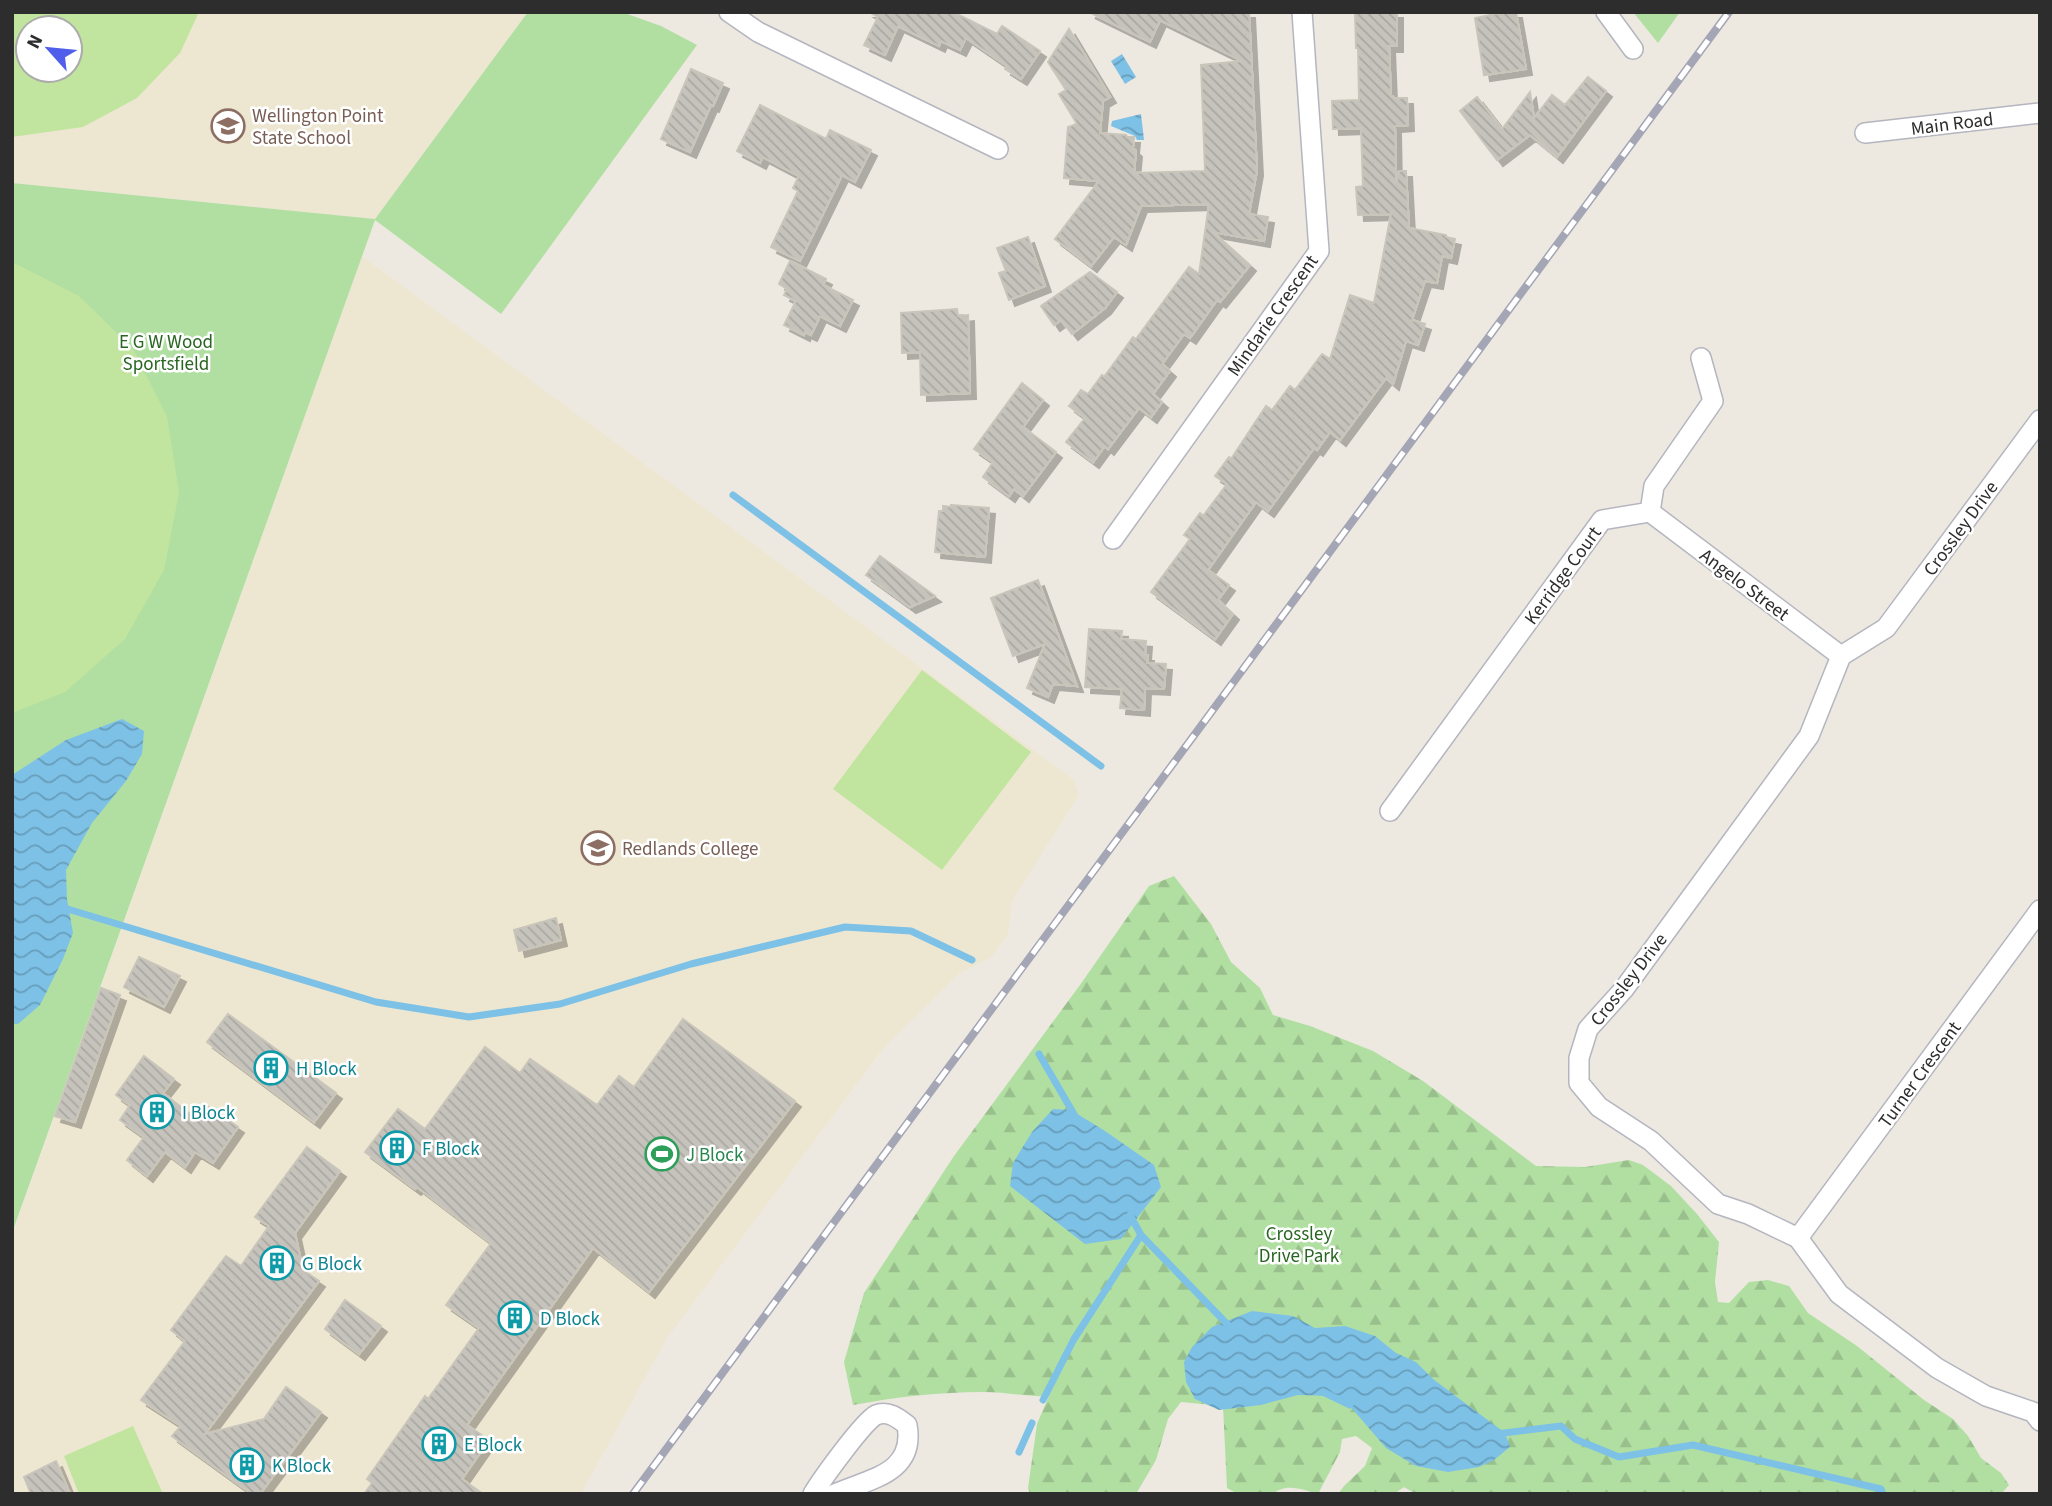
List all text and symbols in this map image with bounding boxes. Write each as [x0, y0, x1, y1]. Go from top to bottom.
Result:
north arrow [14, 14, 84, 84]
text: N [20, 30, 50, 54]
place label: Wellington Point State School [252, 103, 384, 152]
street label: Main Road [1909, 106, 1995, 143]
school or university icon: Wellington Point State School [209, 107, 247, 145]
street label: Mindarie Crescent [1221, 249, 1326, 382]
park label: E G W Wood Sportsfield [119, 329, 213, 378]
street label: Crossley Drive [1917, 476, 2005, 582]
street label: Kerridge Court [1518, 521, 1608, 631]
street label: Angelo Street [1694, 543, 1795, 628]
school or university icon: Redlands College [579, 829, 617, 867]
place label: Redlands College [622, 836, 759, 863]
street label: Crossley Drive [1584, 928, 1674, 1032]
street label: Turner Crescent [1872, 1016, 1968, 1134]
building icon: H Block [252, 1049, 290, 1087]
place label: H Block [296, 1056, 357, 1083]
building icon: I Block [138, 1093, 176, 1131]
place label: I Block [182, 1100, 236, 1127]
building icon: F Block [378, 1129, 416, 1167]
sports icon: J Block [643, 1135, 681, 1173]
place label: F Block [422, 1136, 480, 1163]
place label: J Block [686, 1142, 744, 1169]
park label: Crossley Drive Park [1259, 1221, 1340, 1270]
building icon: G Block [258, 1244, 296, 1282]
place label: G Block [302, 1251, 363, 1278]
building icon: D Block [496, 1299, 534, 1337]
place label: D Block [540, 1306, 600, 1333]
building icon: E Block [420, 1425, 458, 1463]
place label: E Block [464, 1432, 523, 1459]
building icon: K Block [228, 1446, 266, 1484]
place label: K Block [272, 1453, 332, 1480]

